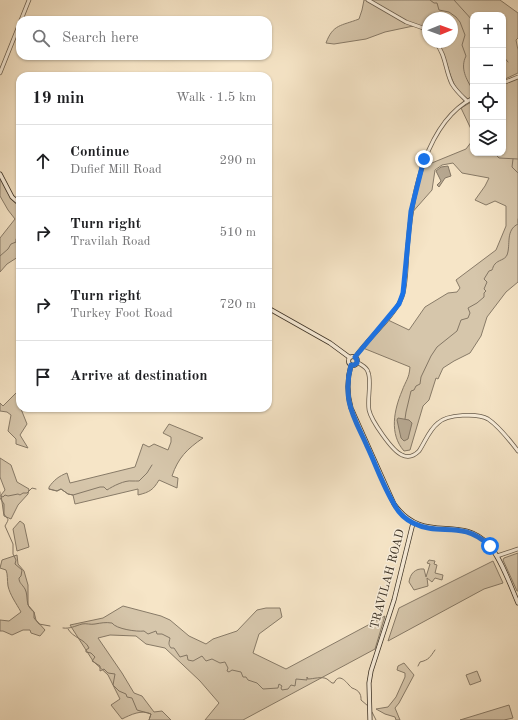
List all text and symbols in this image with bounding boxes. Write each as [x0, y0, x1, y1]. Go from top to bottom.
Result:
north arrow [422, 12, 458, 48]
map controls [470, 12, 506, 156]
button: + [470, 12, 506, 48]
search box [16, 16, 272, 60]
icon: search [30, 27, 52, 49]
text: Search here [62, 31, 139, 46]
button: − [470, 48, 506, 84]
button: locate [470, 84, 506, 120]
text: 19 min [32, 90, 85, 107]
text: Walk · 1.5 km [176, 91, 256, 104]
button: layers [470, 120, 506, 156]
text: Continue [70, 145, 129, 160]
icon: ahead [32, 150, 54, 172]
route end [415, 150, 433, 168]
text: 290 m [219, 154, 256, 167]
text: Dufief Mill Road [70, 163, 162, 176]
text: Turn right [70, 217, 141, 232]
icon: right [32, 222, 54, 244]
text: 510 m [219, 226, 256, 239]
text: Travilah Road [70, 235, 151, 248]
text: Turn right [70, 289, 141, 304]
icon: right [32, 294, 54, 316]
text: 720 m [219, 298, 256, 311]
text: Turkey Foot Road [70, 307, 173, 320]
icon: arrive [32, 366, 54, 388]
text: Arrive at destination [70, 369, 208, 384]
street label: TRAVILAH ROAD [369, 528, 407, 631]
route start [481, 537, 499, 555]

